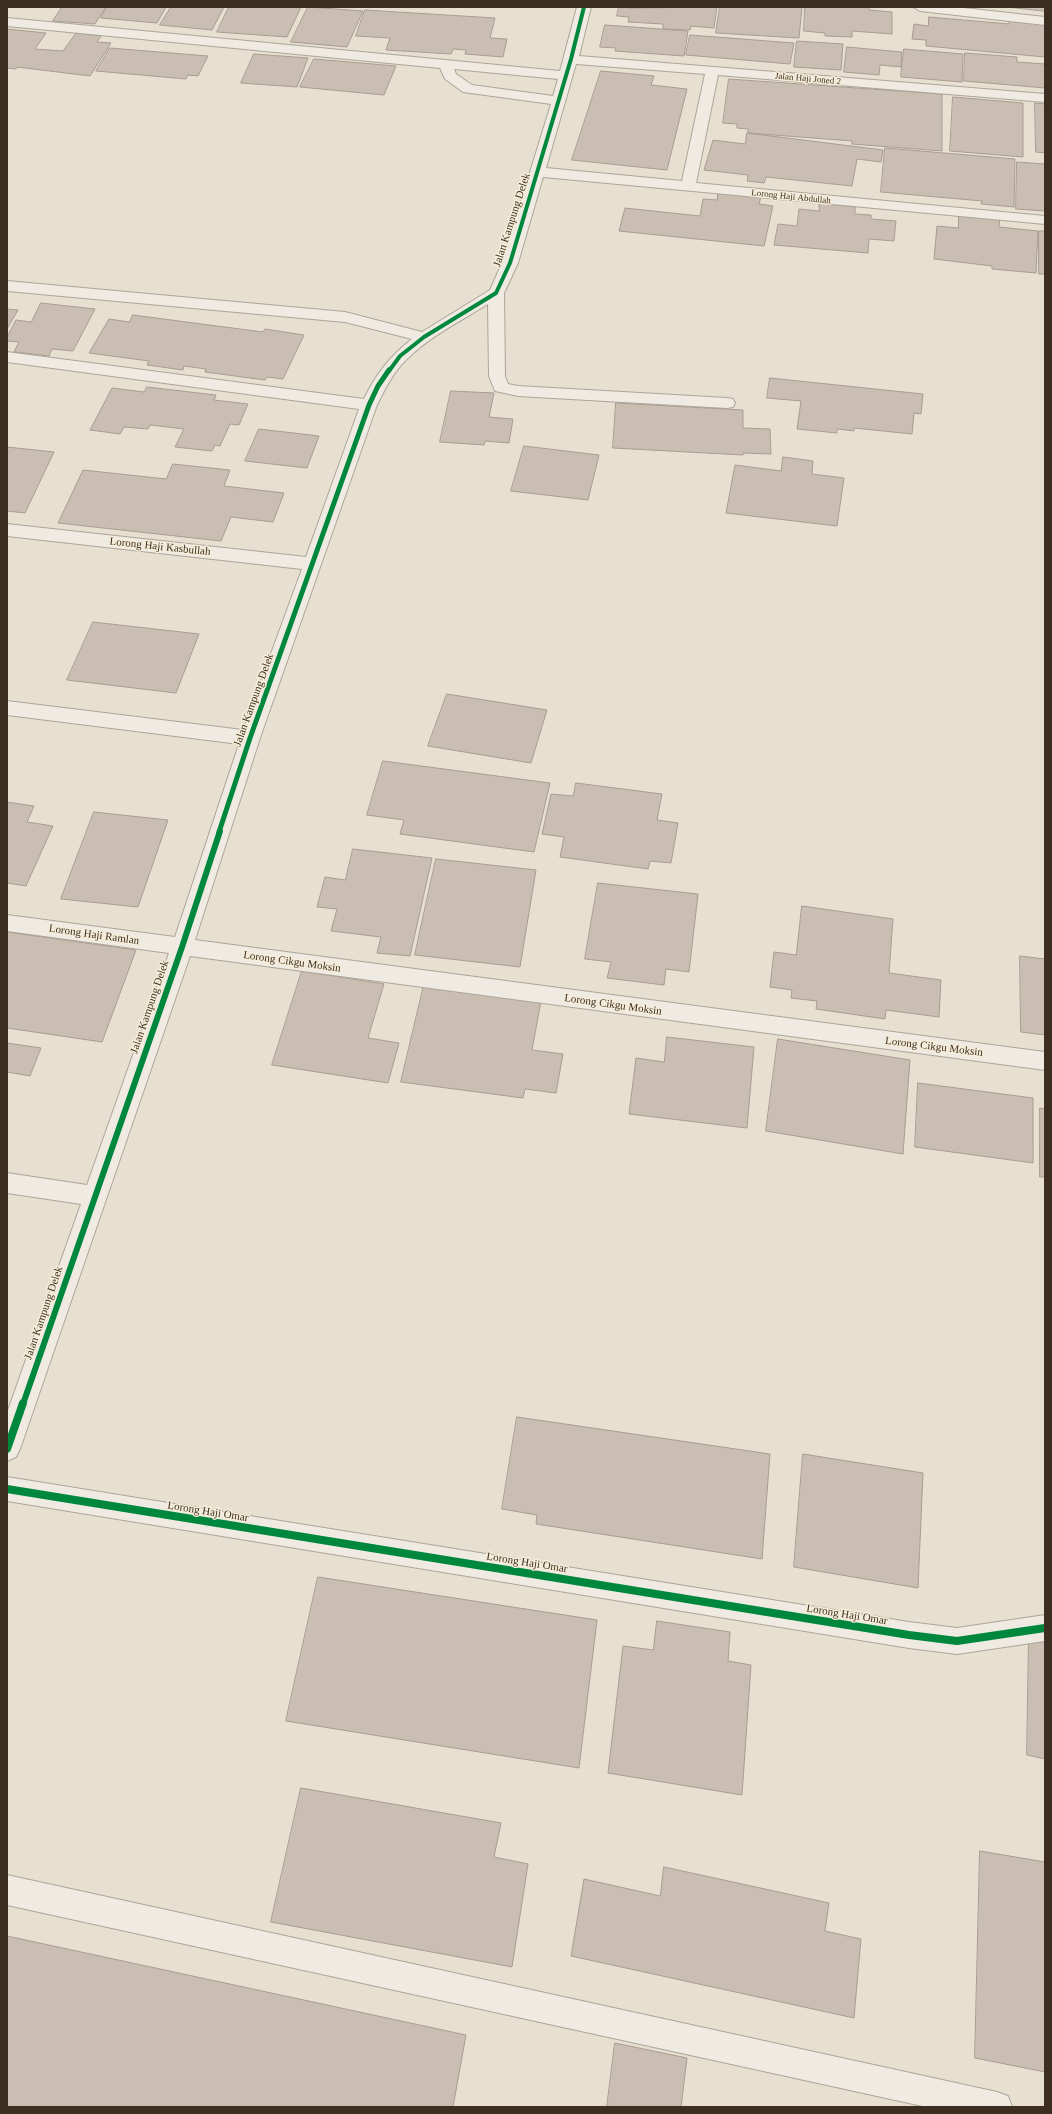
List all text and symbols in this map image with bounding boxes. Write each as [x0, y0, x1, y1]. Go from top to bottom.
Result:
street label: Jalan Haji Joned 2 [775, 71, 841, 87]
street label: Jalan Kampung Delek [491, 171, 533, 269]
street label: Lorong Haji Abdullah [751, 187, 831, 207]
street label: Lorong Haji Kasbullah [109, 535, 211, 559]
street label: Jalan Kampung Delek [231, 652, 277, 748]
street label: Lorong Haji Ramlan [48, 922, 140, 948]
street label: Lorong Cikgu Moksin [242, 949, 342, 975]
street label: Jalan Kampung Delek [128, 959, 172, 1055]
street label: Lorong Cikgu Moksin [563, 992, 663, 1018]
street label: Lorong Cikgu Moksin [884, 1034, 984, 1060]
street label: Jalan Kampung Delek [22, 1265, 66, 1361]
street label: Lorong Haji Omar [167, 1499, 249, 1525]
street label: Lorong Haji Omar [486, 1550, 568, 1576]
street label: Lorong Haji Omar [806, 1602, 888, 1628]

